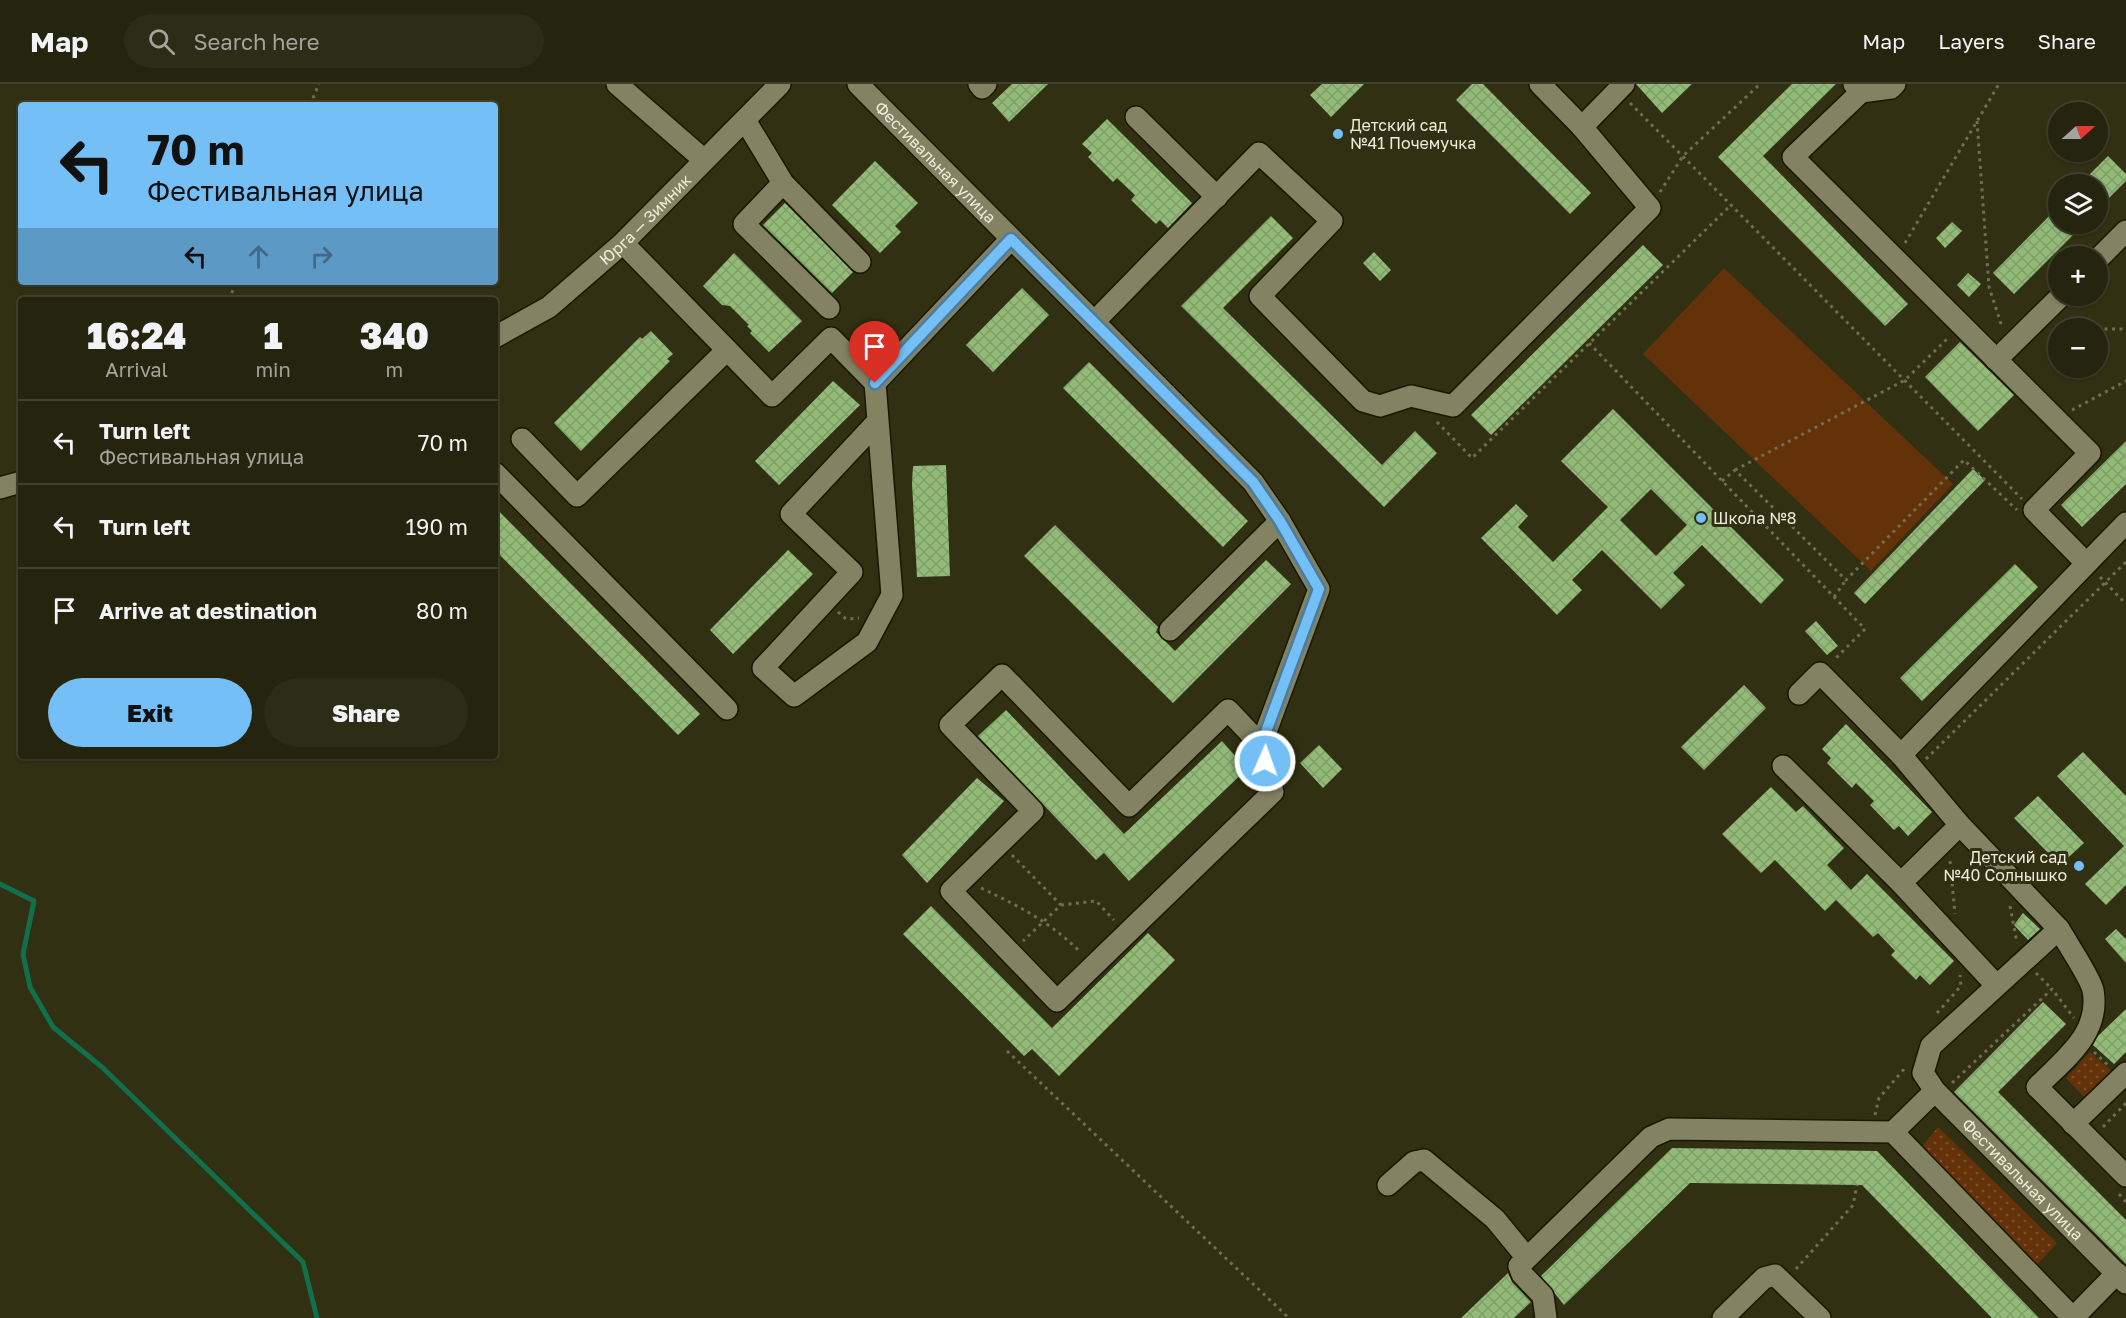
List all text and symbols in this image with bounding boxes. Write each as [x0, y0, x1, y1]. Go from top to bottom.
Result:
search box [124, 14, 544, 68]
text: Map [30, 25, 88, 58]
icon: search [145, 25, 178, 58]
text: Search here [193, 28, 319, 55]
text: Map [1862, 28, 1905, 54]
text: Layers [1938, 28, 2005, 54]
text: Share [2038, 28, 2096, 54]
street label: Фестивальная улица [871, 97, 1000, 227]
north arrow [2048, 102, 2108, 162]
map controls [2048, 102, 2108, 378]
place label: Детский сад №41 Почемучка [1350, 115, 1476, 153]
text: 70 m [147, 124, 244, 174]
icon: left [48, 126, 126, 204]
marker: Детский сад №41 Почемучка [1331, 127, 1345, 141]
street label: Юрга — Зимник [595, 170, 695, 269]
button: layers [2048, 174, 2108, 234]
text: Фестивальная улица [147, 175, 424, 207]
icon: left [179, 240, 212, 273]
icon: ahead [242, 240, 275, 273]
icon: right [305, 240, 338, 273]
button: + [2048, 246, 2108, 306]
text: 16:24 [87, 314, 186, 357]
text: 1 [264, 314, 283, 357]
text: 340 [360, 314, 429, 357]
button: − [2048, 318, 2108, 378]
pin [849, 321, 900, 383]
icon: arrive [858, 330, 891, 363]
text: Arrival [105, 357, 168, 381]
text: min [255, 357, 291, 381]
text: m [386, 357, 403, 381]
text: Turn left [99, 417, 190, 444]
icon: left [48, 426, 81, 459]
text: 70 m [418, 429, 468, 456]
text: Фестивальная улица [99, 444, 304, 468]
place label: Школа №8 [1713, 508, 1797, 528]
icon: left [48, 510, 81, 543]
marker: Школа №8 [1694, 511, 1708, 525]
text: Turn left [99, 513, 190, 540]
text: 190 m [405, 513, 468, 540]
icon: arrive [48, 594, 81, 627]
text: Arrive at destination [99, 597, 317, 624]
text: 80 m [416, 597, 468, 624]
button: Exit [48, 678, 252, 747]
button: Share [264, 678, 468, 747]
position arrow [1233, 729, 1297, 793]
place label: Детский сад №40 Солнышко [1943, 847, 2067, 885]
marker: Детский сад №40 Солнышко [2072, 859, 2086, 873]
street label: Фестивальная улица [1958, 1114, 2088, 1244]

